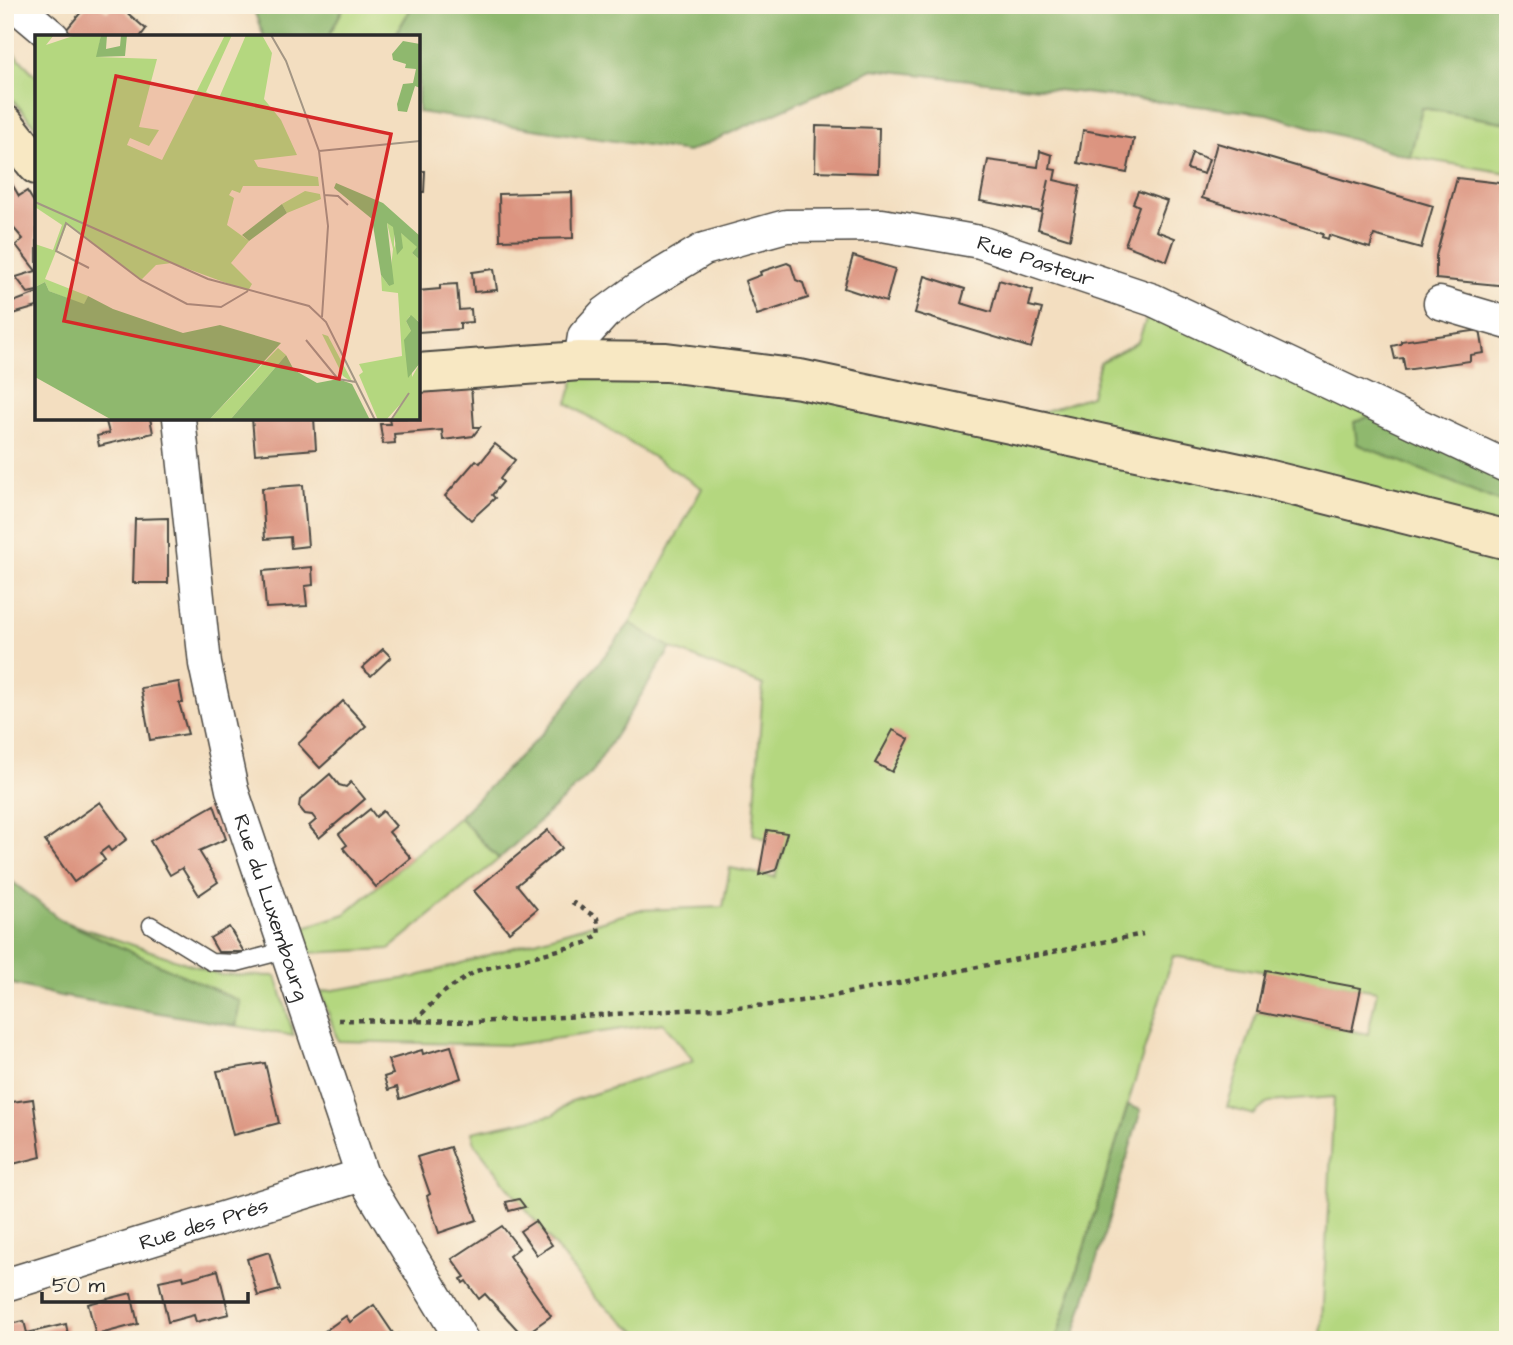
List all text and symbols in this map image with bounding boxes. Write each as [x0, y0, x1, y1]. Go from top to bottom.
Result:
inset map [35, 35, 420, 420]
street label: Rue Pasteur [973, 228, 1099, 295]
street label: Rue du Luxembourg [226, 810, 316, 1005]
street label: Rue des Prés [136, 1191, 272, 1258]
scale bar [42, 1261, 248, 1305]
text: 50 m [52, 1271, 106, 1300]

